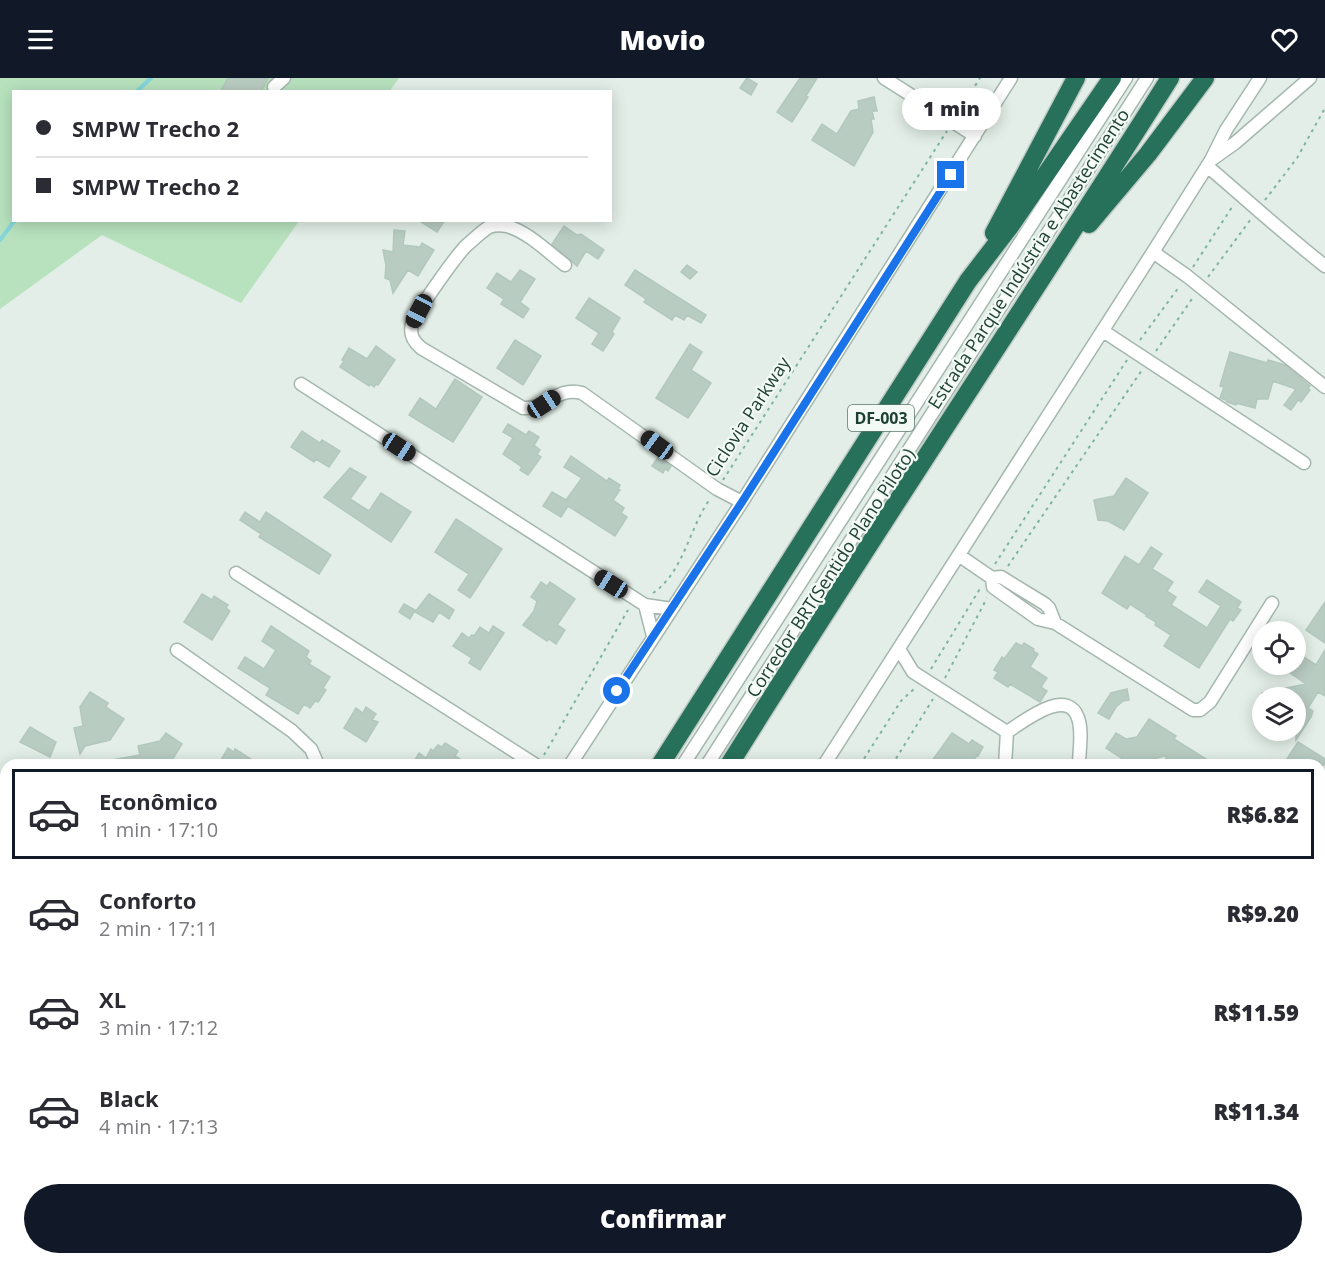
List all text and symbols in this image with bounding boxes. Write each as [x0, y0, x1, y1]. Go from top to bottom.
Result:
text: Movio [620, 21, 705, 58]
icon: menu [24, 23, 57, 56]
icon: heart [1268, 23, 1301, 56]
callout: 1 min [902, 88, 1000, 130]
text: 1 min [923, 95, 980, 122]
street label: Estrada Parque Indústria e Abastecimento [922, 104, 1134, 413]
text: SMPW Trecho 2 [72, 113, 239, 143]
route end [937, 161, 964, 188]
text: SMPW Trecho 2 [72, 171, 239, 201]
car [403, 291, 435, 331]
street label: Ciclovia Parkway [699, 351, 796, 481]
car [524, 387, 564, 421]
road number: DF-003 [848, 405, 914, 431]
car [637, 427, 677, 463]
car [379, 430, 419, 464]
street label: Corredor BRT(Sentido Plano Piloto) [740, 443, 920, 702]
car [591, 567, 631, 601]
map controls [1252, 621, 1306, 741]
button: locate [1252, 621, 1306, 675]
route start [603, 677, 630, 704]
button: layers [1252, 687, 1306, 741]
text: Econômico [99, 786, 218, 816]
icon: car [27, 787, 81, 841]
text: R$6.82 [1226, 799, 1299, 829]
text: 1 min · 17:10 [99, 816, 218, 843]
text: Conforto [99, 885, 196, 915]
icon: car [27, 886, 81, 940]
text: R$9.20 [1226, 898, 1299, 928]
text: 2 min · 17:11 [99, 915, 218, 942]
text: XL [99, 984, 126, 1014]
icon: car [27, 985, 81, 1039]
text: R$11.59 [1213, 997, 1299, 1027]
text: 3 min · 17:12 [99, 1014, 218, 1041]
text: Black [99, 1083, 159, 1113]
icon: car [27, 1084, 81, 1138]
text: R$11.34 [1213, 1096, 1299, 1126]
text: 4 min · 17:13 [99, 1113, 218, 1140]
button: Confirmar [24, 1184, 1302, 1253]

